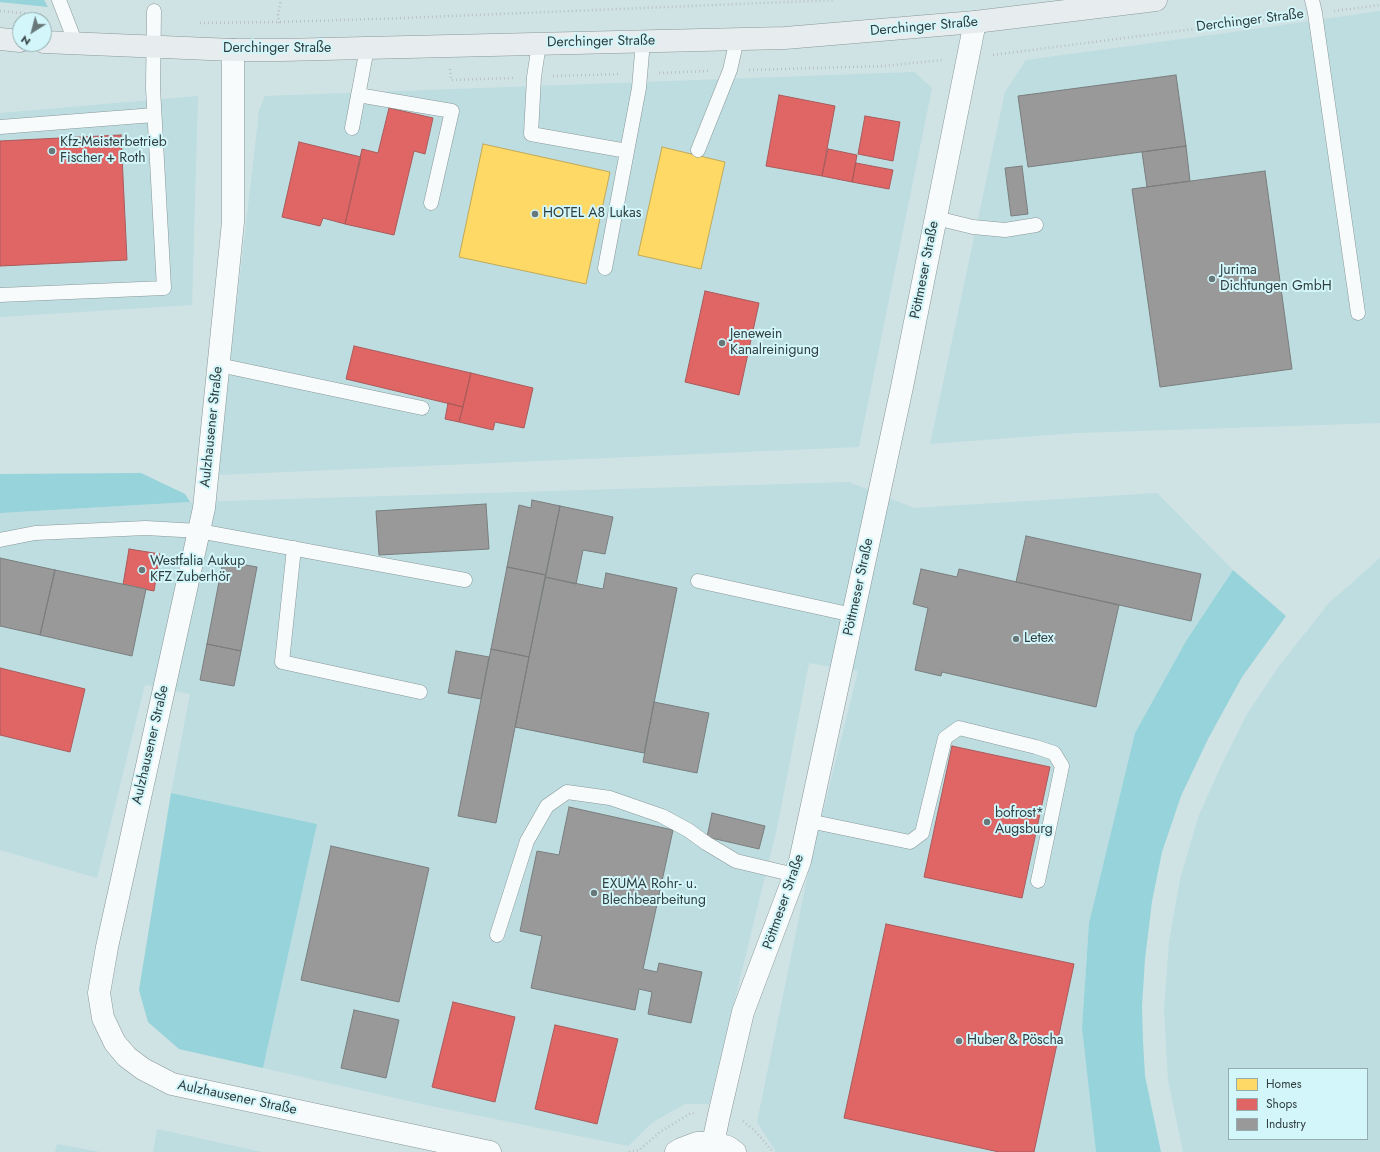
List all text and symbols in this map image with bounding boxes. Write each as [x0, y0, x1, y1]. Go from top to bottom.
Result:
street label: Derchinger Straße [1195, 6, 1305, 36]
north arrow [12, 12, 52, 52]
street label: Derchinger Straße [869, 14, 979, 40]
text: N [17, 32, 34, 50]
street label: Derchinger Straße [547, 33, 655, 51]
street label: Derchinger Straße [223, 41, 331, 57]
place label: Kfz-Meisterbetrieb Fischer + Roth [60, 135, 167, 168]
marker: Kfz-Meisterbetrieb Fischer + Roth [47, 146, 57, 156]
place label: HOTEL A8 Lukas [543, 206, 641, 222]
marker: HOTEL A8 Lukas [530, 209, 540, 219]
street label: Pöttmeser Straße [907, 220, 943, 320]
place label: Jurima Dichtungen GmbH [1220, 263, 1332, 296]
marker: Jurima Dichtungen GmbH [1207, 274, 1217, 284]
place label: Jenewein Kanalreinigung [730, 327, 819, 360]
marker: Jenewein Kanalreinigung [717, 338, 727, 348]
street label: Aulzhausener Straße [197, 366, 227, 488]
street label: Pöttmeser Straße [840, 537, 878, 637]
place label: Westfalia Aukup KFZ Zuberhör [150, 554, 245, 586]
marker: Westfalia Aukup KFZ Zuberhör [137, 565, 147, 575]
place label: Letex [1024, 631, 1054, 647]
marker: Letex [1011, 634, 1021, 644]
street label: Aulzhausener Straße [129, 684, 173, 806]
place label: bofrost* Augsburg [995, 806, 1053, 838]
marker: bofrost* Augsburg [982, 817, 992, 827]
street label: Pöttmeser Straße [760, 852, 808, 952]
place label: EXUMA Rohr- u. Blechbearbeitung [602, 877, 706, 910]
marker: EXUMA Rohr- u. Blechbearbeitung [589, 888, 599, 898]
place label: Huber & Pöscha [967, 1033, 1064, 1049]
marker: Huber & Pöscha [954, 1036, 964, 1046]
legend [1228, 1068, 1368, 1140]
text: Homes [1266, 1075, 1302, 1093]
street label: Aulzhausener Straße [176, 1077, 298, 1119]
text: Shops [1266, 1095, 1297, 1113]
text: Industry [1266, 1115, 1306, 1133]

